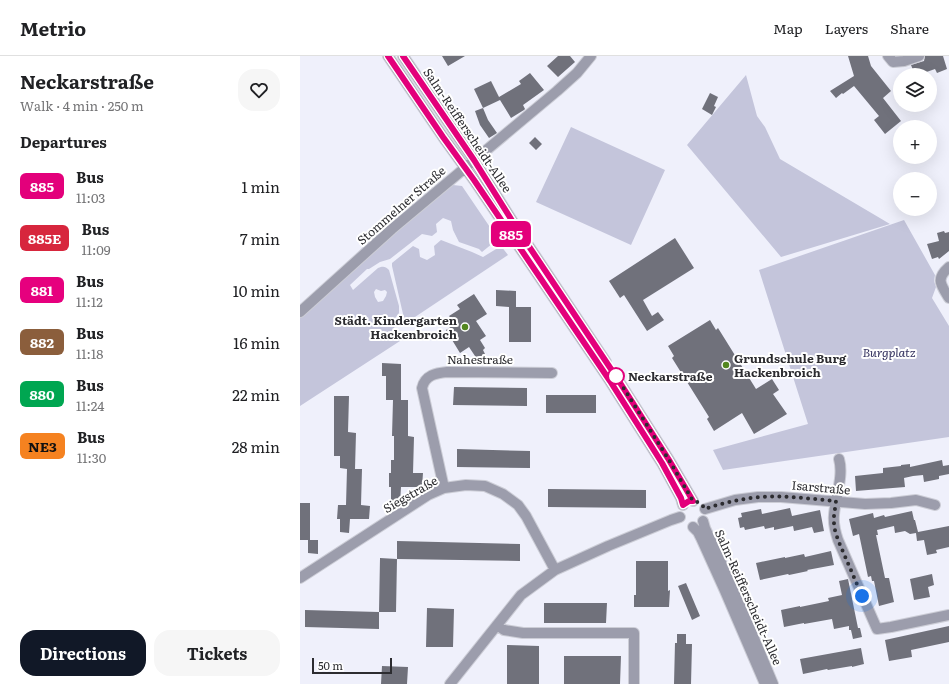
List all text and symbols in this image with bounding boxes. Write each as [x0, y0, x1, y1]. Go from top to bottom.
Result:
text: Metrio [20, 14, 86, 42]
text: Map [773, 18, 803, 38]
text: Layers [825, 18, 868, 38]
text: Share [890, 18, 929, 38]
street label: Salm-Reifferscheidt-Allee [419, 64, 517, 196]
text: Neckarstraße [20, 67, 154, 95]
map controls [893, 68, 937, 216]
button: layers [893, 68, 937, 112]
button: heart [238, 69, 280, 111]
text: Walk · 4 min · 250 m [20, 96, 144, 115]
button: + [893, 120, 937, 164]
text: Departures [20, 130, 107, 153]
street label: Stommelner Straße [353, 161, 449, 249]
text: Bus [76, 165, 104, 188]
button: − [893, 172, 937, 216]
text: 1 min [241, 175, 280, 198]
text: 885 [30, 176, 54, 196]
text: 11:03 [76, 188, 105, 207]
text: Bus [81, 217, 109, 240]
line badge: 885 [488, 221, 534, 247]
text: 885 [499, 224, 523, 244]
text: 7 min [240, 227, 280, 250]
text: 885E [28, 228, 61, 248]
text: 11:09 [81, 240, 111, 259]
text: Bus [76, 269, 104, 292]
text: 10 min [233, 279, 280, 302]
text: 881 [31, 280, 53, 300]
text: 11:12 [76, 292, 103, 311]
place label: Städt. Kindergarten Hackenbroich [335, 311, 458, 343]
text: Bus [76, 321, 104, 344]
marker: Städt. Kindergarten Hackenbroich [460, 322, 470, 332]
text: 16 min [233, 331, 280, 354]
text: 882 [30, 332, 54, 352]
park label: Burgplatz [862, 343, 916, 361]
text: 11:18 [76, 344, 103, 363]
place label: Grundschule Burg Hackenbroich [734, 349, 847, 381]
street label: Nahestraße [447, 350, 513, 368]
marker: Grundschule Burg Hackenbroich [721, 360, 731, 370]
marker: Neckarstraße [607, 367, 625, 385]
place label: Neckarstraße [628, 367, 713, 385]
text: Bus [76, 373, 104, 396]
text: 22 min [232, 383, 280, 406]
text: 880 [29, 384, 55, 404]
text: 11:24 [76, 396, 105, 415]
text: Bus [77, 425, 105, 448]
text: 28 min [232, 435, 280, 458]
text: NE3 [28, 436, 57, 456]
text: 11:30 [77, 448, 106, 467]
street label: Siegstraße [379, 471, 441, 517]
street label: Isarstraße [791, 475, 851, 499]
street label: Salm-Reifferscheidt-Allee [711, 526, 787, 668]
your location [852, 586, 872, 606]
button: Directions [20, 630, 146, 676]
button: Tickets [154, 630, 280, 676]
scale bar [312, 656, 392, 675]
text: 50 m [318, 657, 343, 673]

